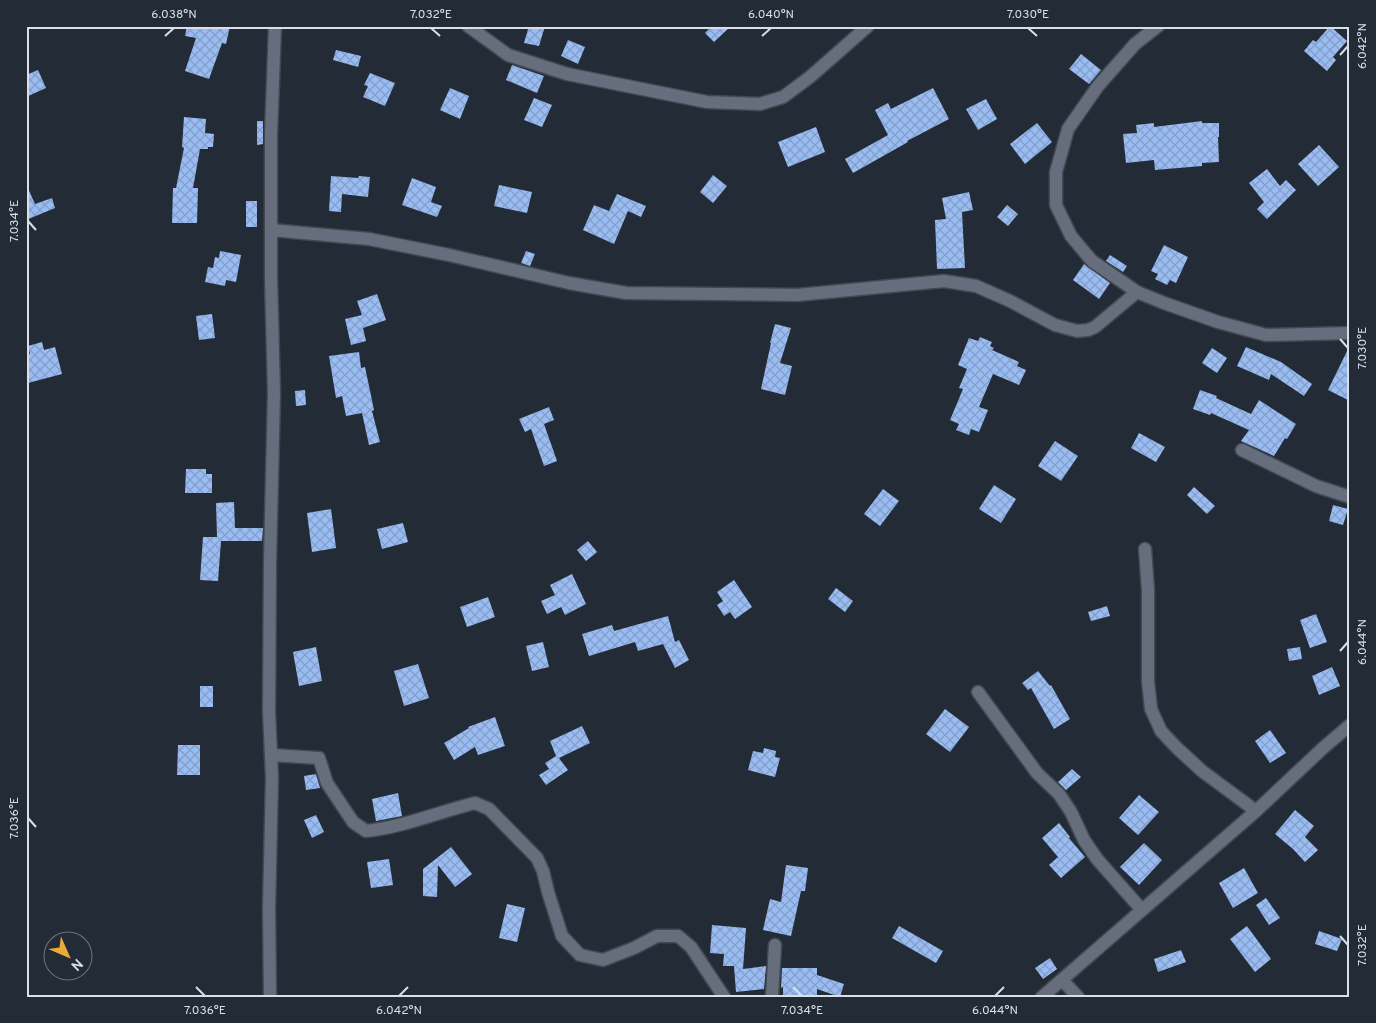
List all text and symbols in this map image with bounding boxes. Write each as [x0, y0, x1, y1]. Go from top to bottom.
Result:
text: 6.038°N [151, 7, 197, 23]
text: 7.032°E [410, 7, 452, 23]
text: 6.040°N [748, 7, 794, 23]
text: 7.030°E [1007, 7, 1049, 23]
text: 6.042°N [1355, 23, 1371, 69]
text: 7.034°E [7, 200, 23, 242]
text: 7.030°E [1355, 327, 1371, 369]
text: 6.044°N [1355, 619, 1371, 665]
text: 7.036°E [7, 797, 23, 839]
text: 7.032°E [1355, 924, 1371, 966]
north arrow [42, 930, 92, 980]
text: N [67, 955, 86, 974]
text: 7.036°E [184, 1003, 226, 1019]
text: 6.042°N [376, 1003, 422, 1019]
text: 7.034°E [781, 1003, 823, 1019]
text: 6.044°N [972, 1003, 1018, 1019]

